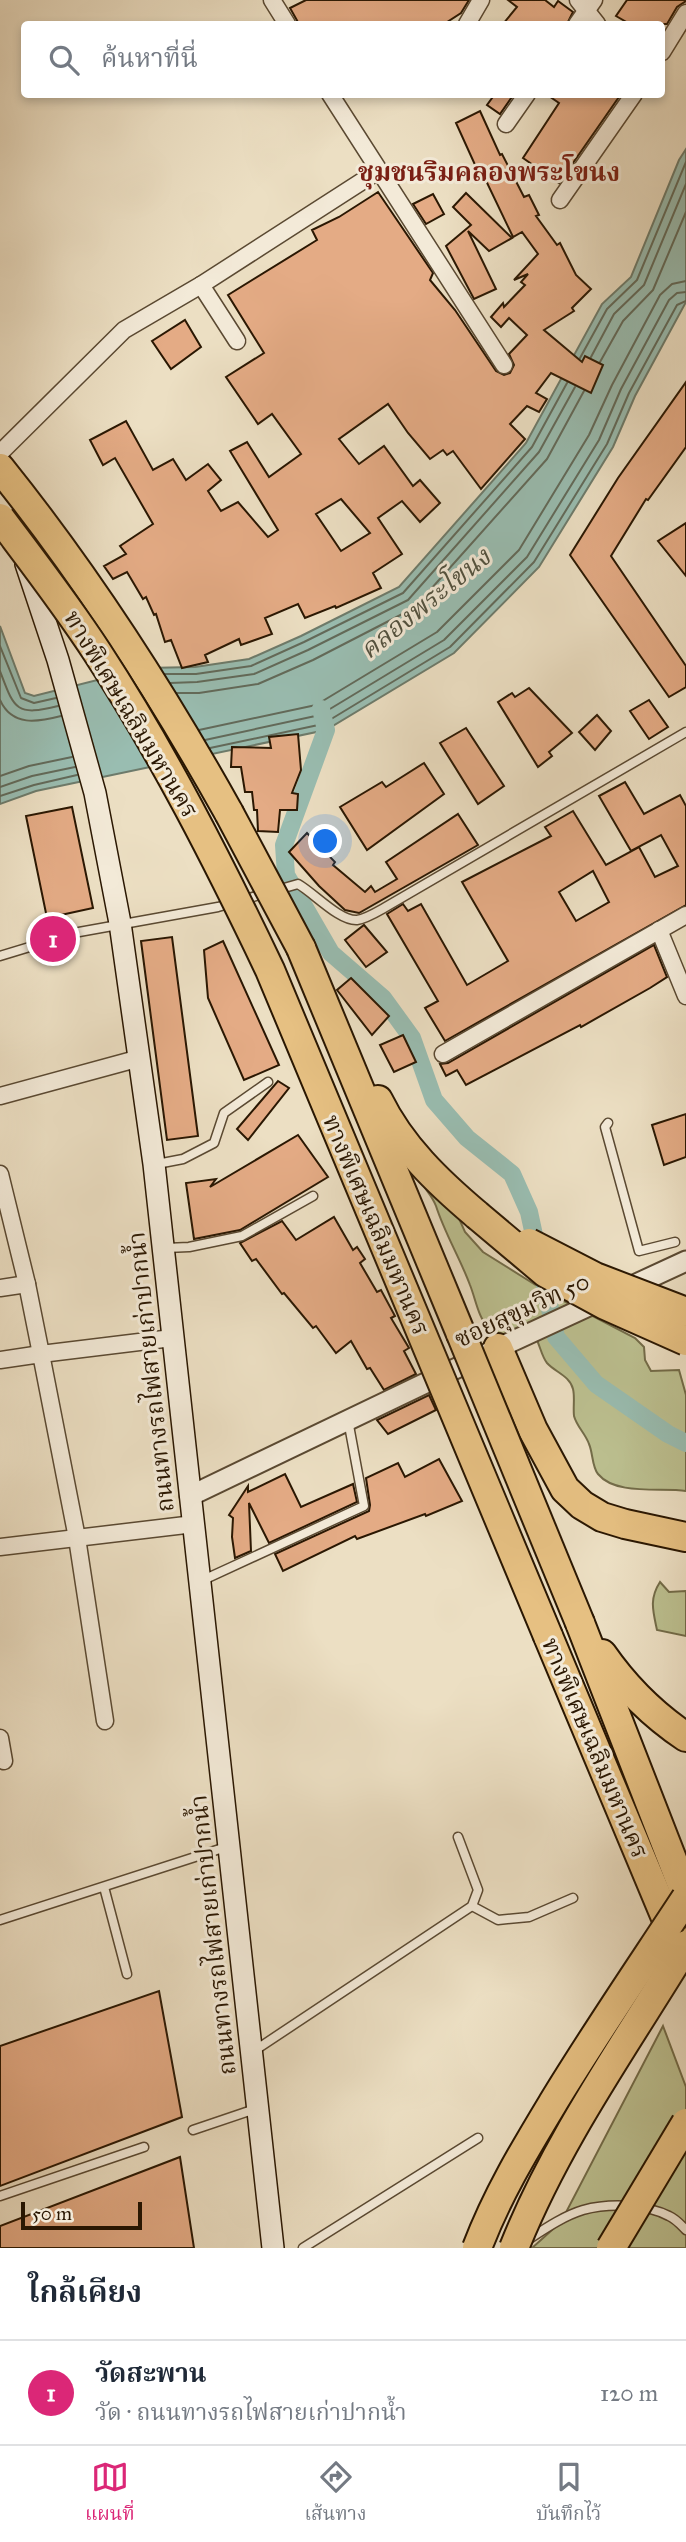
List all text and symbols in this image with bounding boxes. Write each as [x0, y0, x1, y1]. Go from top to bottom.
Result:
search box [21, 21, 665, 98]
icon: search [45, 41, 83, 79]
text: ค้นหาที่นี่ [101, 42, 198, 74]
district label: ชุมชนริมคลองพระโขนง [358, 154, 620, 190]
water label: คลองพระโขนง [352, 538, 498, 665]
street label: ทางพิเศษเฉลิมมหานคร [57, 605, 205, 823]
your location [308, 824, 342, 858]
pin: 1 [30, 913, 76, 965]
street label: ทางพิเศษเฉลิมมหานคร [316, 1110, 436, 1340]
street label: ถนนทางรถไฟสายเก่าปากน้ำ [118, 1230, 181, 1514]
street label: ซอยสุขุมวิท 50 [450, 1266, 594, 1354]
street label: ทางพิเศษเฉลิมมหานคร [535, 1633, 655, 1863]
street label: ถนนทางรถไฟสายเก่าปากน้ำ [180, 1793, 243, 2077]
scale bar [21, 2199, 142, 2231]
text: 50 m [32, 2202, 72, 2225]
text: ใกล้เคียง [28, 2274, 142, 2310]
text: วัดสะพาน [95, 2357, 206, 2389]
text: 1 [46, 2379, 56, 2407]
text: 120 m [600, 2379, 658, 2407]
text: วัด · ถนนทางรถไฟสายเก่าปากน้ำ [95, 2398, 407, 2426]
tab: แผนที่ [85, 2458, 135, 2530]
tab: เส้นทาง [305, 2458, 366, 2530]
tab: บันทึกไว้ [536, 2458, 601, 2530]

